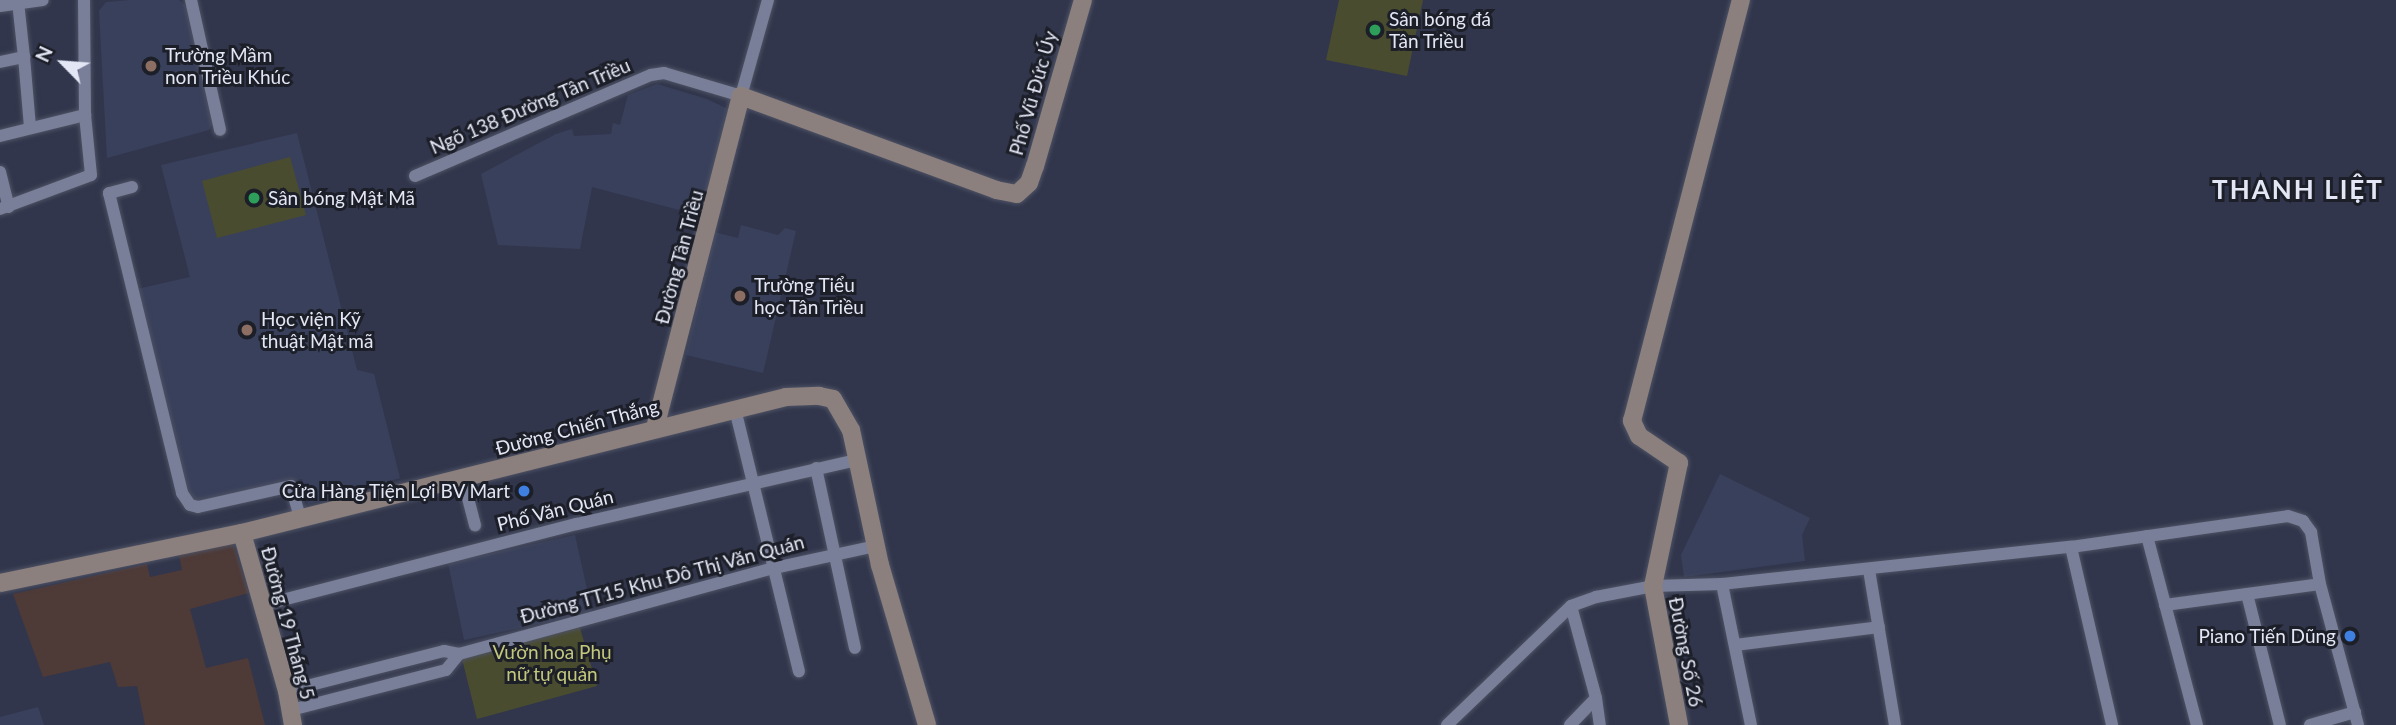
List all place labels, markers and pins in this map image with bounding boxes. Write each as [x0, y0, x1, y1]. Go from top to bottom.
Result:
place label: Sân bóng đá Tân Triều [1389, 8, 1491, 52]
marker: Sân bóng đá Tân Triều [1367, 22, 1383, 38]
place label: Trường Mầm non Triều Khúc [165, 44, 291, 88]
marker: Trường Mầm non Triều Khúc [143, 58, 159, 74]
place label: Sân bóng Mật Mã [268, 187, 415, 209]
marker: Sân bóng Mật Mã [246, 190, 262, 206]
place label: Trường Tiểu học Tân Triều [754, 274, 865, 318]
marker: Trường Tiểu học Tân Triều [732, 288, 748, 304]
place label: Học viện Kỹ thuật Mật mã [261, 308, 373, 352]
marker: Học viện Kỹ thuật Mật mã [239, 322, 255, 338]
place label: Cửa Hàng Tiện Lợi BV Mart [280, 480, 510, 502]
marker: Cửa Hàng Tiện Lợi BV Mart [516, 483, 532, 499]
place label: Piano Tiến Dũng [2198, 625, 2336, 647]
marker: Piano Tiến Dũng [2342, 628, 2358, 644]

